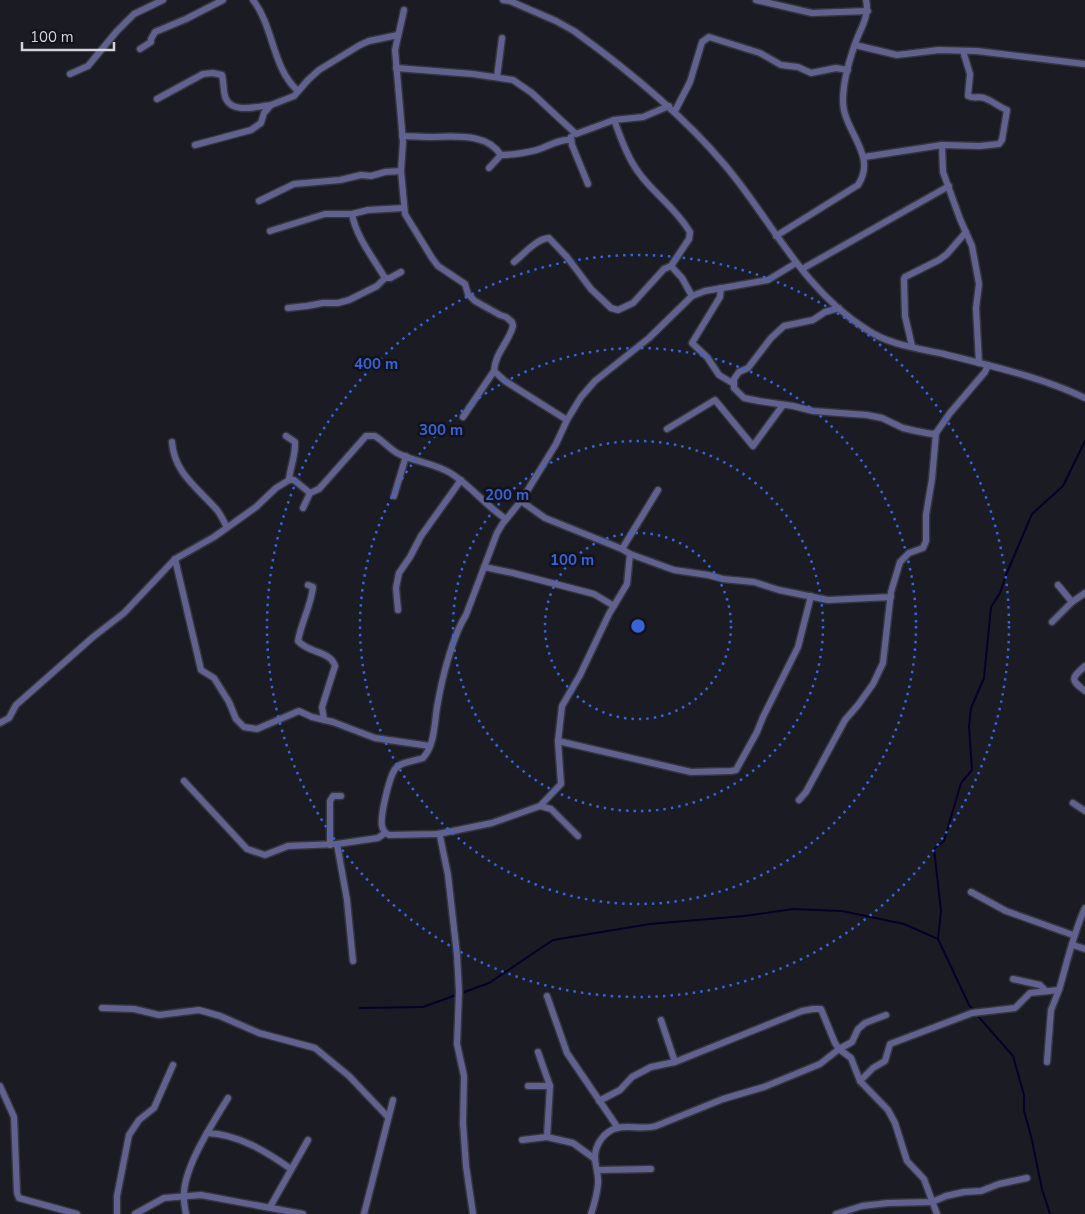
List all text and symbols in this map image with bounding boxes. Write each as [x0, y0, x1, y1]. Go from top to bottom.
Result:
scale bar [22, 20, 115, 52]
text: 100 m [30, 27, 74, 47]
text: 400 m [354, 354, 398, 374]
text: 300 m [419, 420, 463, 440]
text: 200 m [485, 485, 529, 505]
text: 100 m [550, 550, 594, 570]
centre of rings [629, 617, 647, 635]

